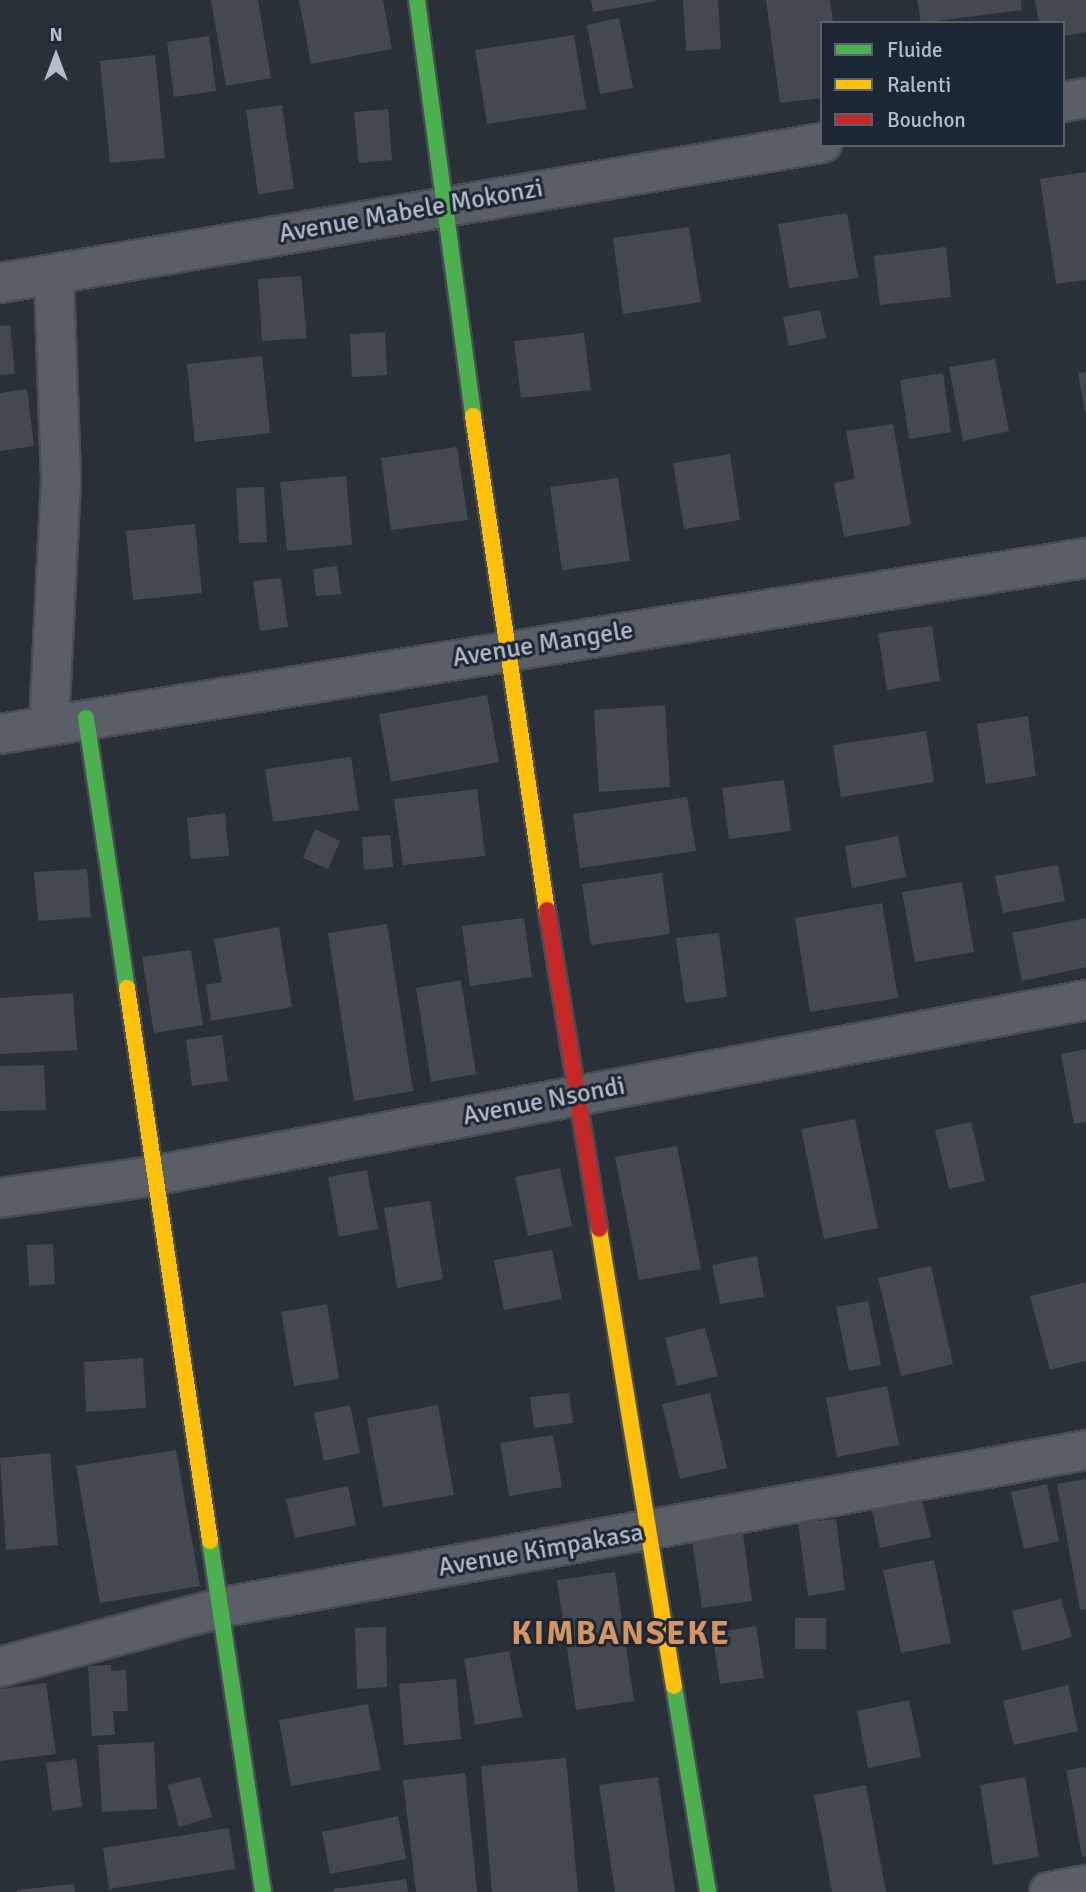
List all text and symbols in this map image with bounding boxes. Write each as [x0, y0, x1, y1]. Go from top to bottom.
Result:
north arrow [21, 21, 91, 91]
legend [820, 21, 1065, 147]
text: N [49, 23, 63, 47]
text: Fluide [887, 37, 943, 63]
text: Ralenti [887, 72, 951, 98]
text: Bouchon [887, 107, 966, 133]
street label: Avenue Mabele Mokonzi [277, 173, 545, 251]
street label: Avenue Mangele [450, 615, 636, 675]
street label: Avenue Nsondi [460, 1071, 628, 1133]
street label: Avenue Kimpakasa [436, 1518, 646, 1584]
district label: KIMBANSEKE [513, 1614, 729, 1654]

